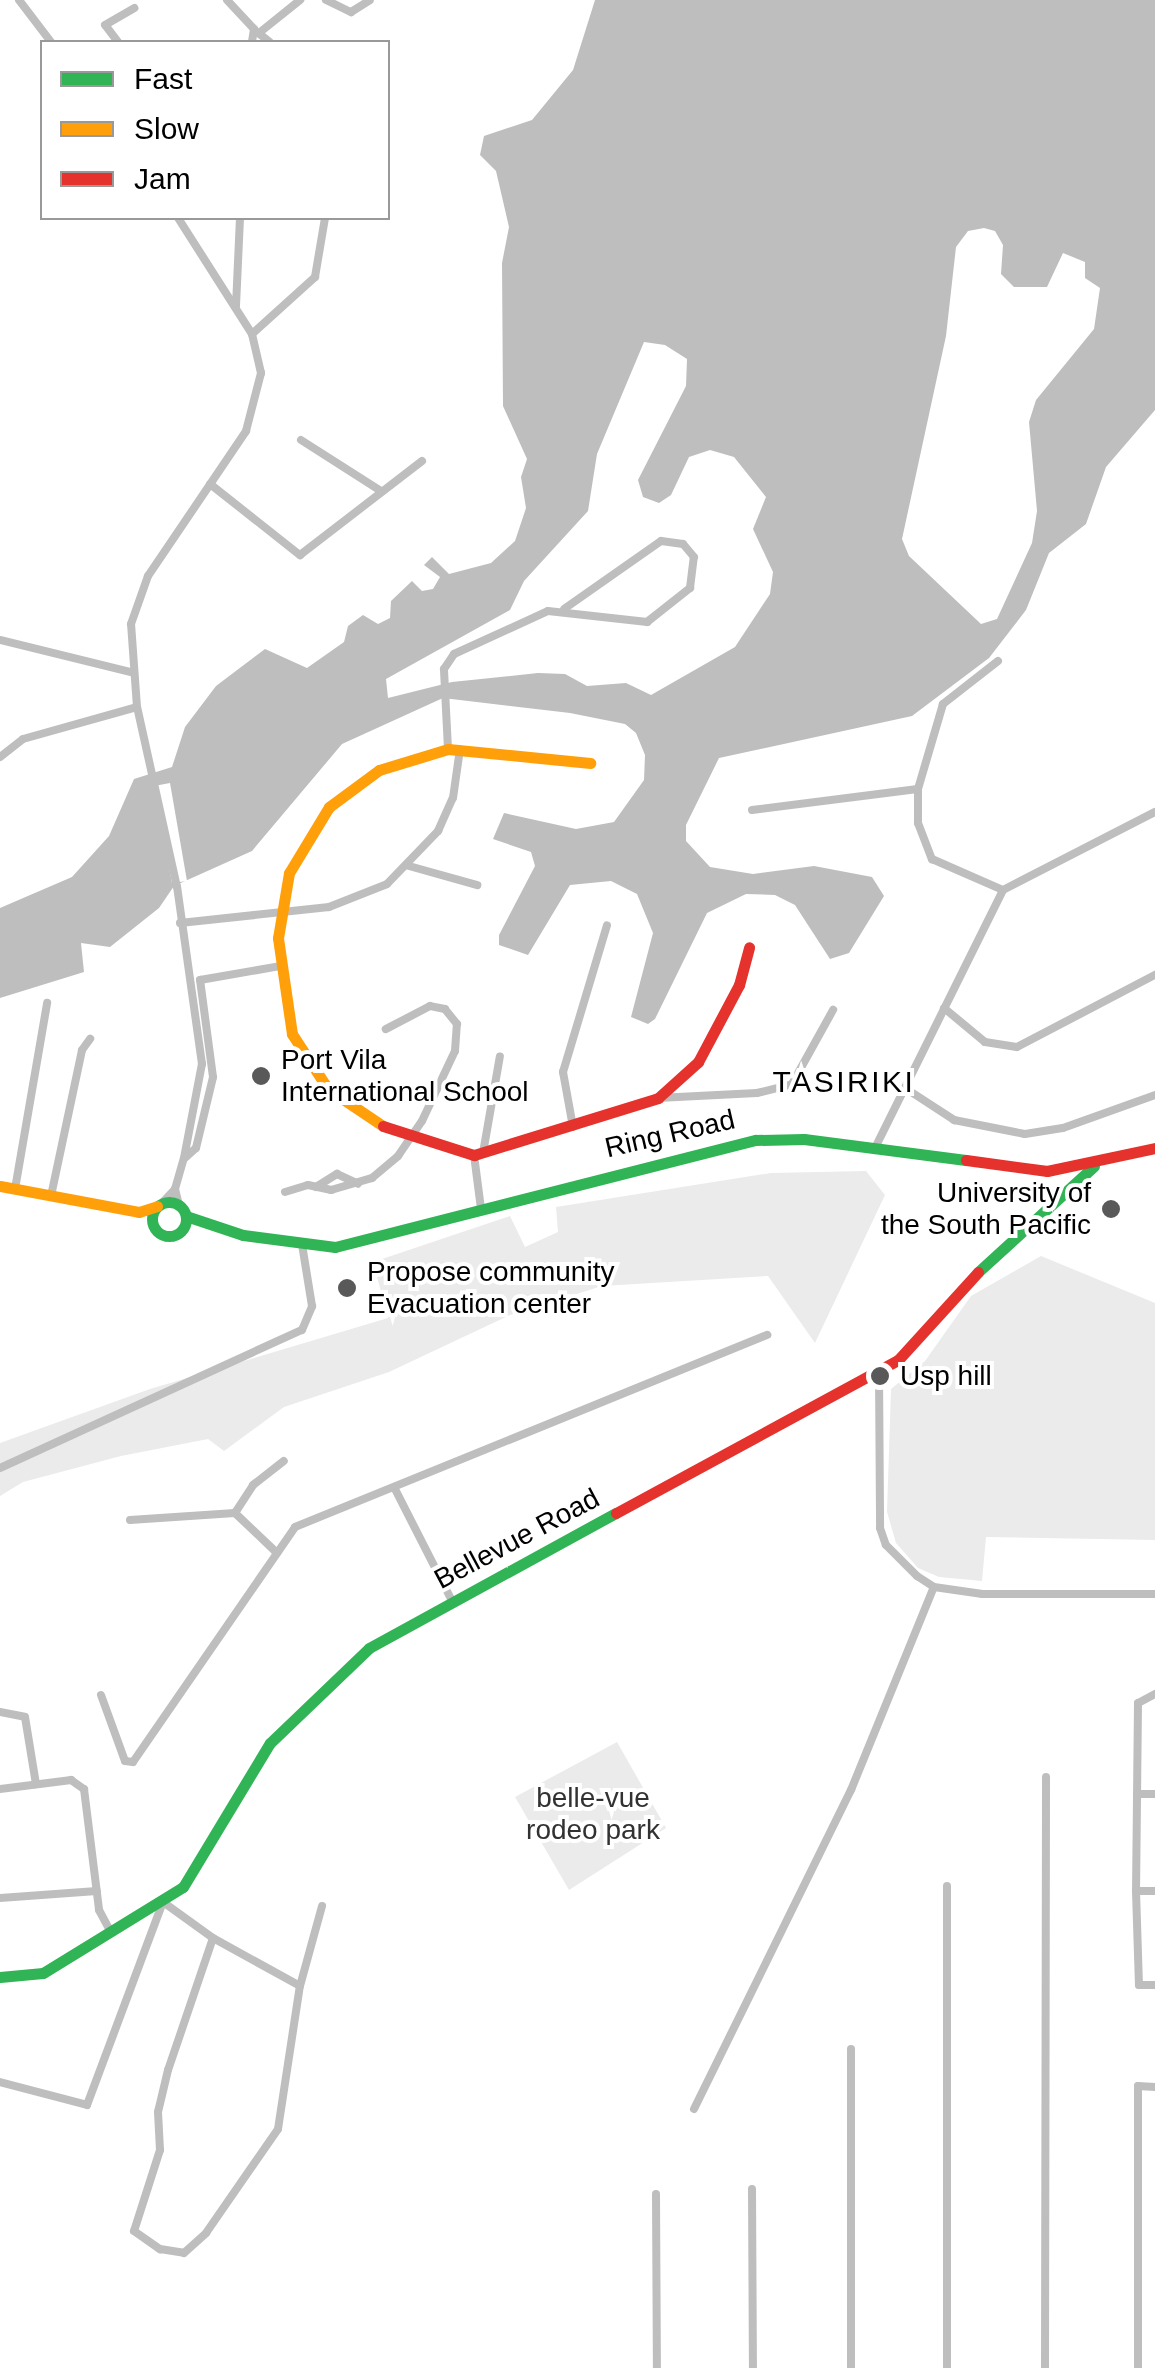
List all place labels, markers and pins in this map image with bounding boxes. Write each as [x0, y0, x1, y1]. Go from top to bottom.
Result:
place label: Port Vila International School [281, 1043, 529, 1109]
marker: Port Vila International School [250, 1065, 272, 1087]
place label: University of the South Pacific [881, 1176, 1091, 1242]
marker: University of the South Pacific [1100, 1198, 1122, 1220]
place label: Propose community Evacuation center [367, 1255, 614, 1321]
marker: Propose community Evacuation center [336, 1277, 358, 1299]
place label: Usp hill [900, 1359, 992, 1393]
marker: Usp hill [869, 1365, 891, 1387]

